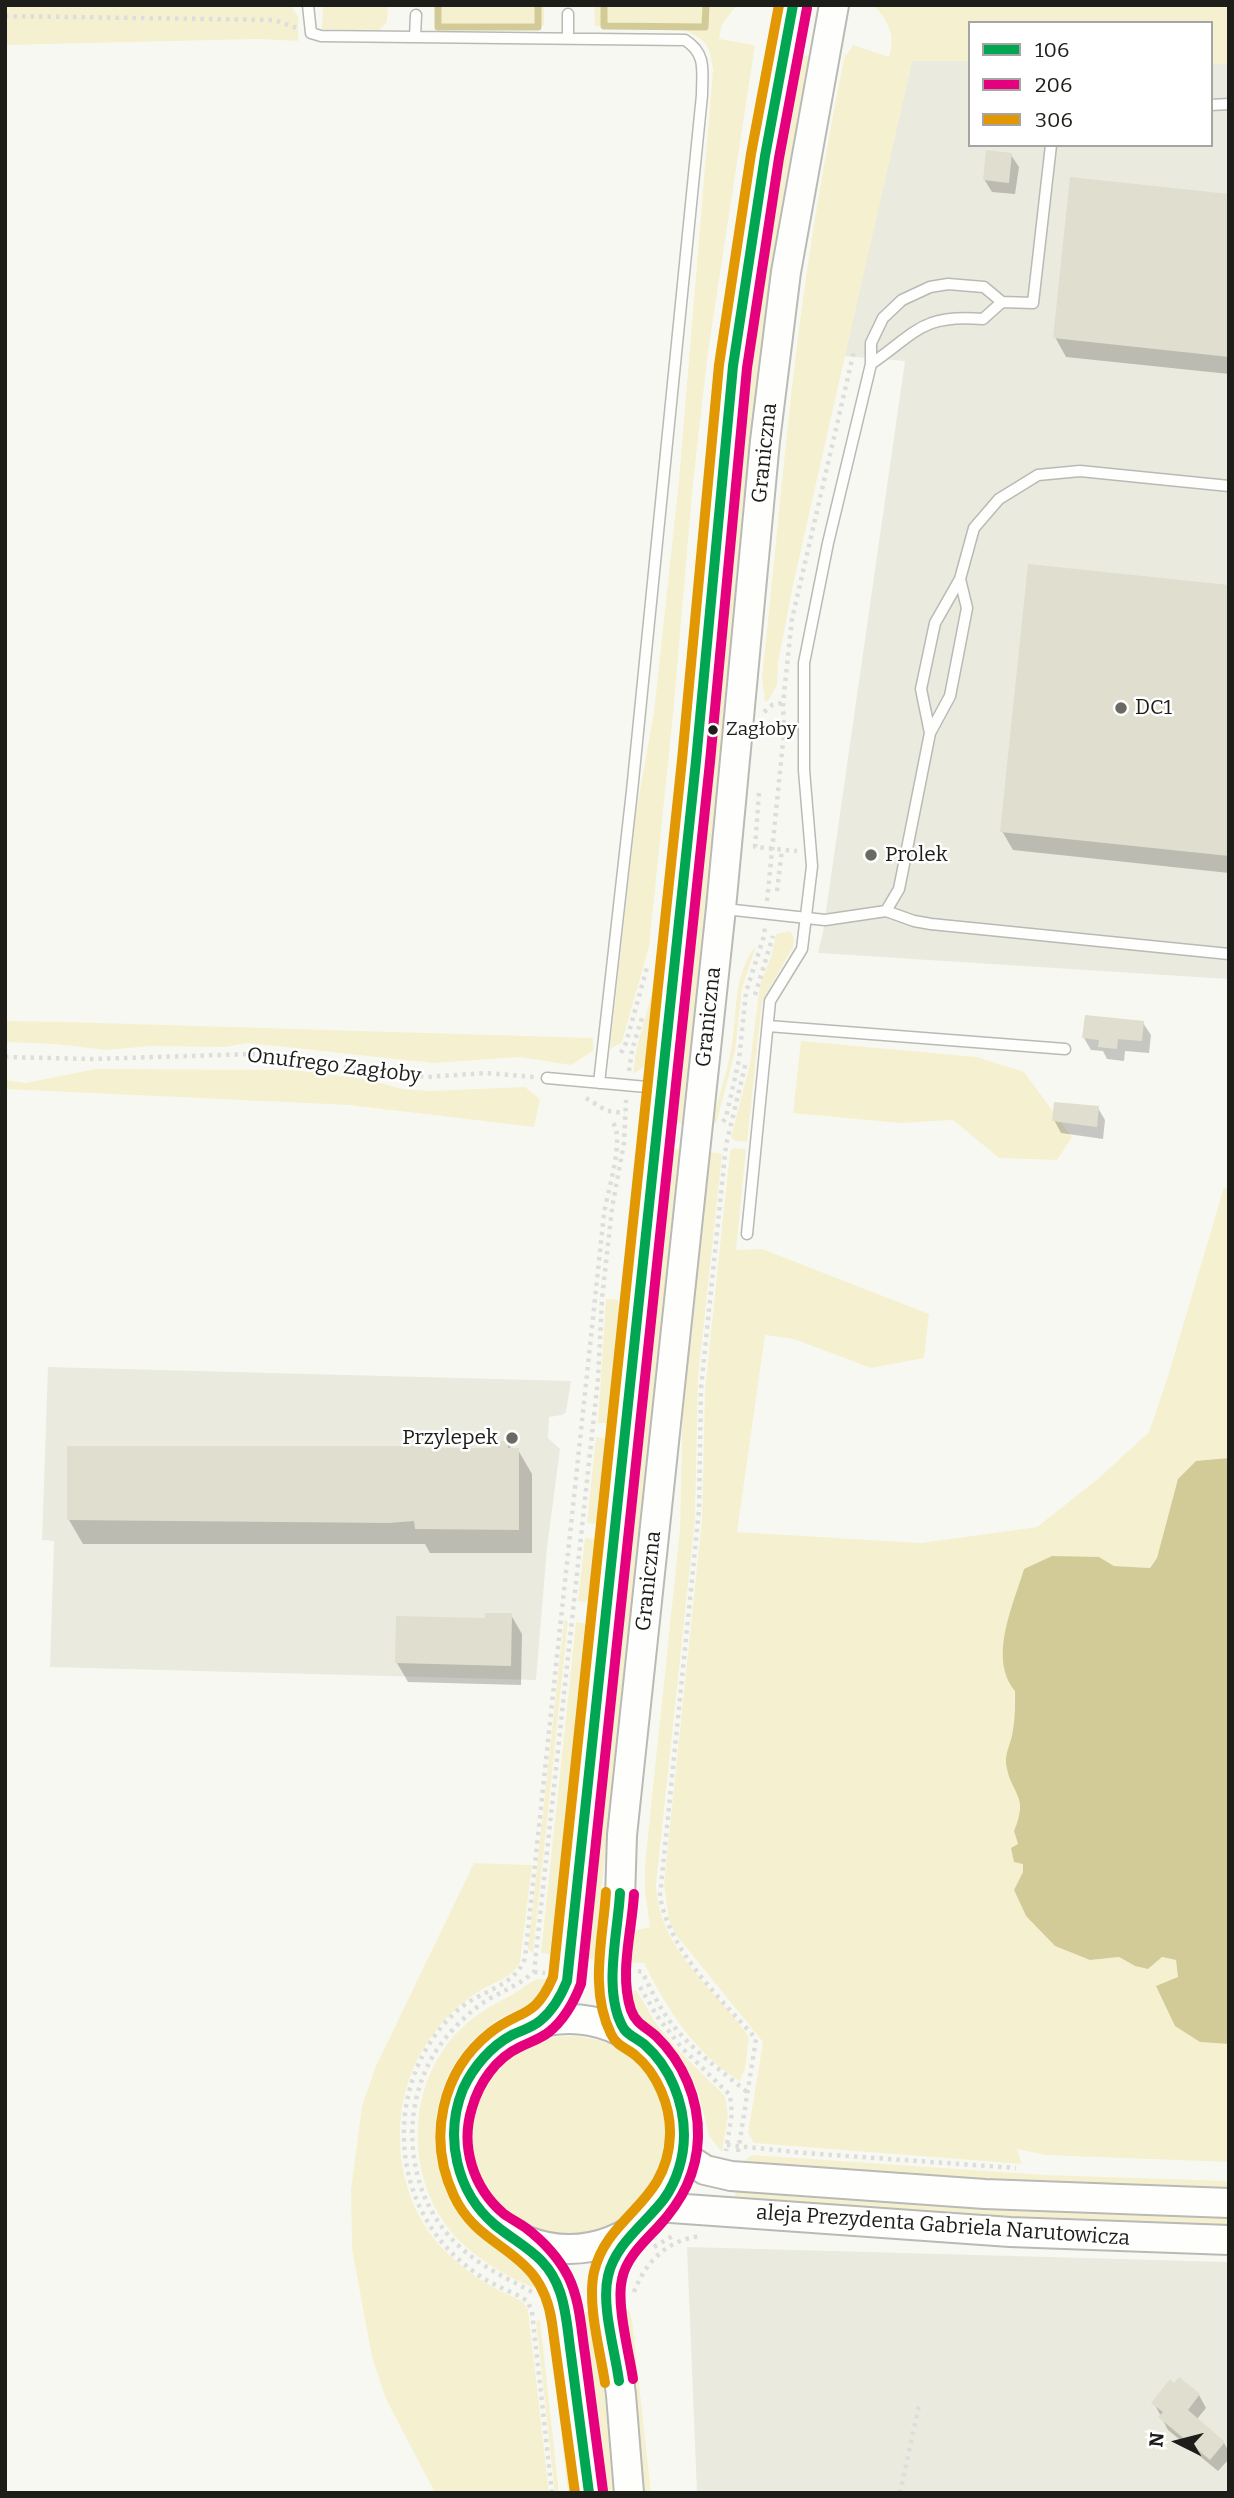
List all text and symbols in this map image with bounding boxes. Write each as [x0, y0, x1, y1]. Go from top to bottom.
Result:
legend [968, 21, 1213, 147]
text: 106 [1035, 37, 1069, 63]
text: 206 [1035, 72, 1072, 98]
text: 306 [1035, 107, 1073, 133]
street label: Graniczna [747, 402, 783, 504]
place label: DC1 [1135, 695, 1172, 721]
marker: DC1 [1113, 700, 1129, 716]
place label: Zagłoby [726, 719, 797, 741]
marker: Zagłoby [706, 723, 720, 737]
place label: Prolek [885, 842, 948, 868]
marker: Prolek [863, 847, 879, 863]
street label: Graniczna [691, 966, 727, 1068]
street label: Onufrego Zagłoby [245, 1043, 423, 1089]
place label: Przylepek [402, 1425, 498, 1451]
marker: Przylepek [504, 1430, 520, 1446]
street label: Graniczna [631, 1530, 667, 1632]
street label: aleja Prezydenta Gabriela Narutowicza [755, 2200, 1131, 2252]
north arrow [1143, 2407, 1213, 2477]
text: N [1144, 2431, 1169, 2448]

